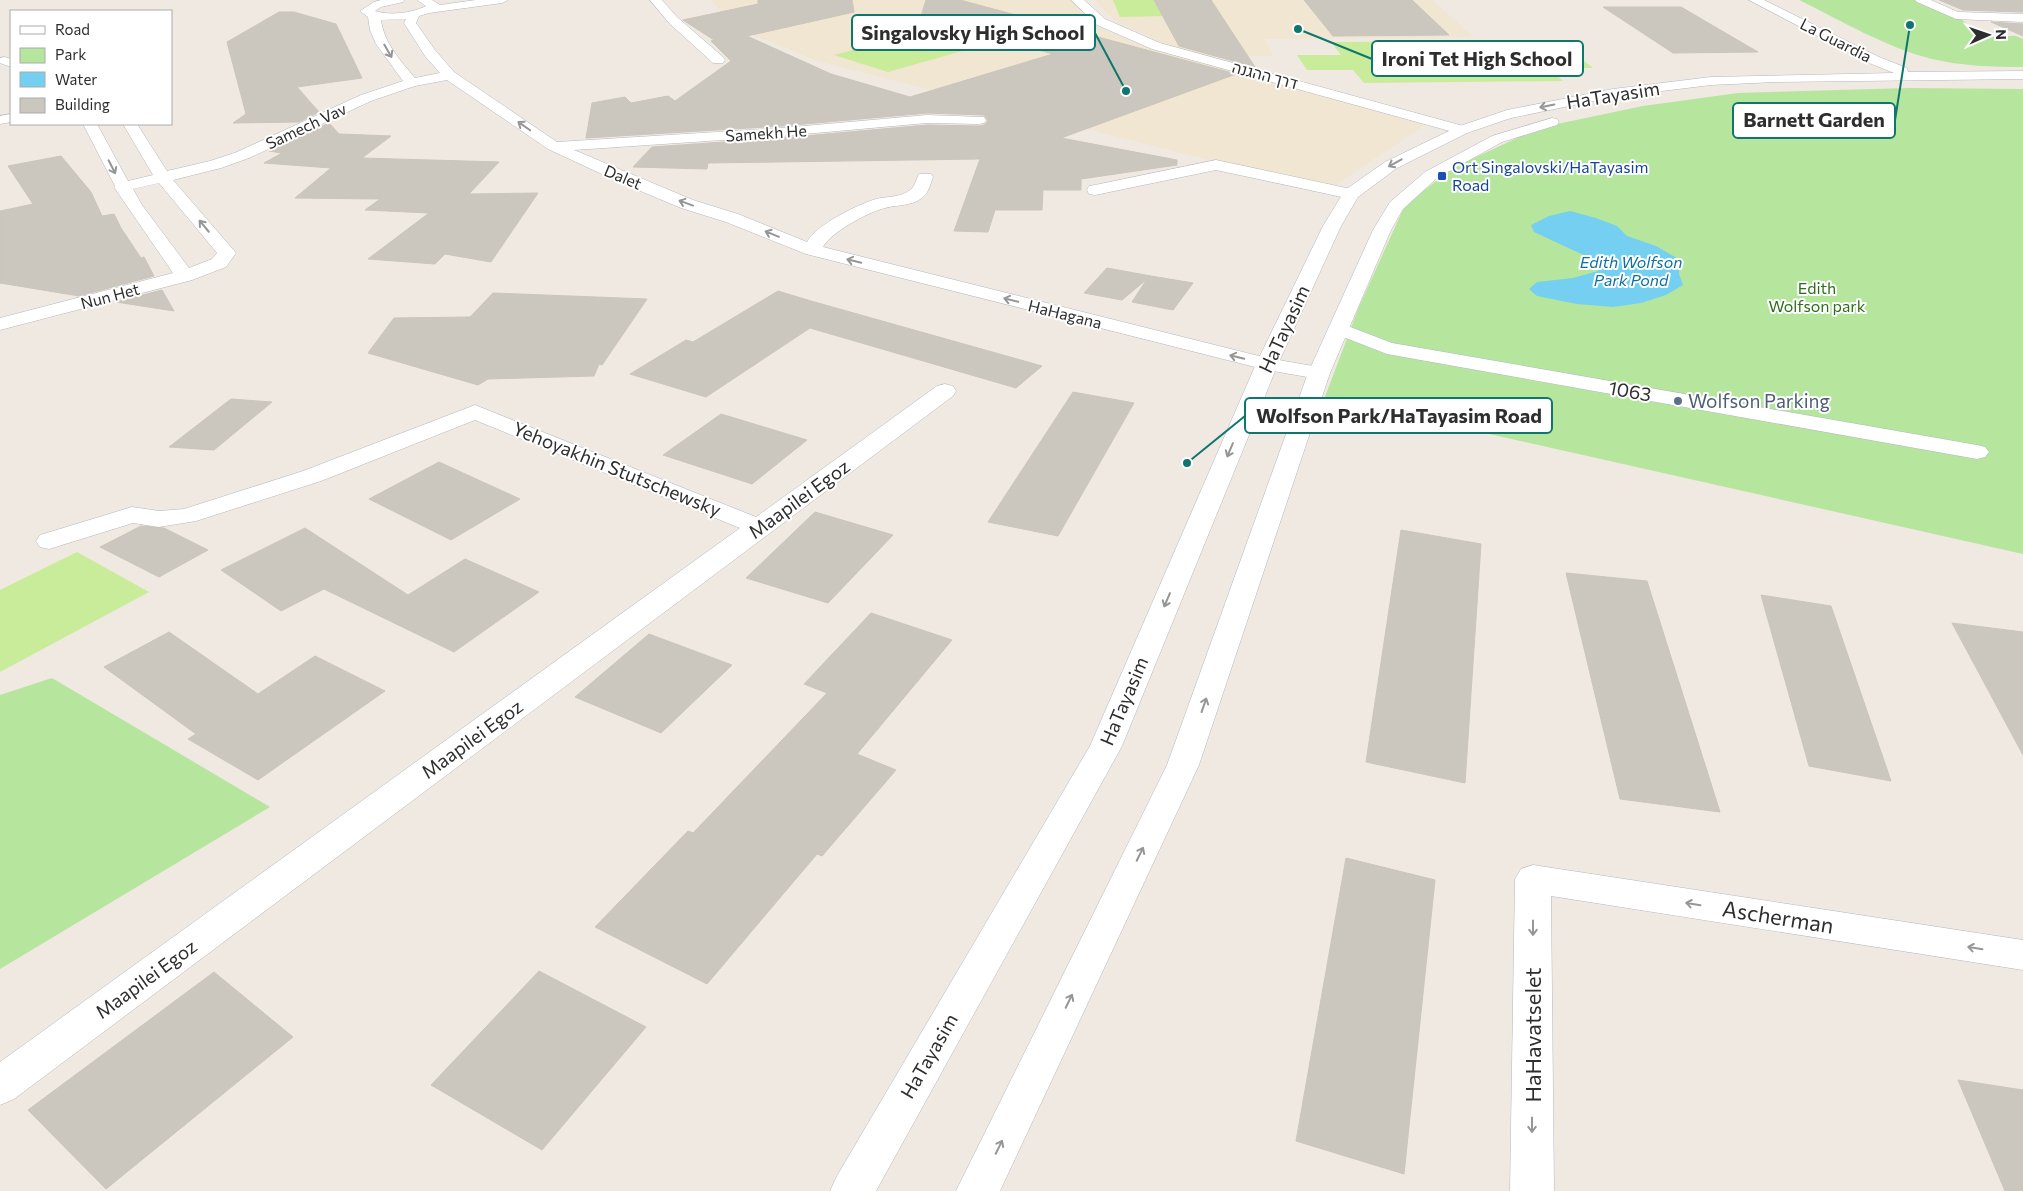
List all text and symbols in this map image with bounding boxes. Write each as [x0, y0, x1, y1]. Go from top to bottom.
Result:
legend [10, 10, 172, 125]
north arrow [1963, 10, 2013, 60]
street label: La Guardia [1797, 14, 1875, 66]
callout: Singalovsky High School [852, 15, 1095, 50]
text: Road [55, 20, 90, 38]
text: Singalovsky High School [861, 20, 1085, 44]
text: N [1993, 29, 2010, 40]
callout: Ironi Tet High School [1372, 41, 1583, 76]
one-way arrow [384, 43, 394, 57]
text: Park [55, 45, 86, 63]
text: Ironi Tet High School [1382, 46, 1572, 70]
street label: דרך ההגנה [1230, 57, 1300, 92]
text: Water [55, 70, 97, 88]
street label: HaTayasim [1565, 76, 1661, 113]
text: Building [55, 95, 110, 113]
street label: Samech Vav [262, 99, 349, 153]
one-way arrow [1539, 102, 1555, 112]
callout: Barnett Garden [1733, 103, 1895, 138]
text: Barnett Garden [1743, 107, 1885, 131]
street label: Samekh He [725, 120, 807, 145]
one-way arrow [517, 121, 531, 131]
place label: Ort Singalovski/HaTayasim Road [1452, 157, 1649, 194]
one-way arrow [1388, 158, 1403, 168]
one-way arrow [108, 159, 117, 174]
street label: Dalet [601, 160, 645, 193]
marker: Ort Singalovski/HaTayasim Road [1436, 170, 1448, 182]
one-way arrow [679, 198, 694, 207]
one-way arrow [199, 220, 210, 233]
one-way arrow [765, 229, 780, 239]
water label: Edith Wolfson Park Pond [1580, 252, 1682, 289]
one-way arrow [846, 256, 862, 265]
street label: Nun Het [78, 278, 142, 312]
park label: Edith Wolfson park [1769, 278, 1866, 315]
street label: HaTayasim [1253, 281, 1314, 376]
one-way arrow [1004, 295, 1020, 304]
street label: HaHagana [1026, 295, 1104, 332]
one-way arrow [1229, 352, 1245, 361]
street label: 1063 [1607, 375, 1653, 406]
place label: Wolfson Parking [1688, 389, 1830, 412]
marker: Wolfson Parking [1672, 395, 1684, 407]
callout: Wolfson Park/HaTayasim Road [1245, 398, 1552, 433]
text: Wolfson Park/HaTayasim Road [1256, 403, 1542, 427]
street label: Yehoyakhin Stutschewsky [510, 416, 725, 521]
one-way arrow [1225, 442, 1235, 457]
street label: Maapilei Egoz [744, 454, 854, 543]
one-way arrow [1162, 592, 1171, 607]
street label: HaTayasim [1095, 653, 1153, 749]
street label: Maapilei Egoz [417, 694, 527, 783]
one-way arrow [1199, 697, 1209, 713]
one-way arrow [1136, 847, 1145, 862]
street label: Ascherman [1720, 894, 1836, 939]
one-way arrow [1686, 898, 1702, 908]
one-way arrow [1528, 919, 1538, 935]
street label: Maapilei Egoz [91, 934, 201, 1023]
one-way arrow [1967, 942, 1983, 952]
street label: HaHavatselet [1519, 968, 1546, 1103]
one-way arrow [1065, 994, 1074, 1009]
street label: HaTayasim [895, 1009, 962, 1102]
one-way arrow [1527, 1116, 1537, 1133]
one-way arrow [995, 1140, 1004, 1155]

